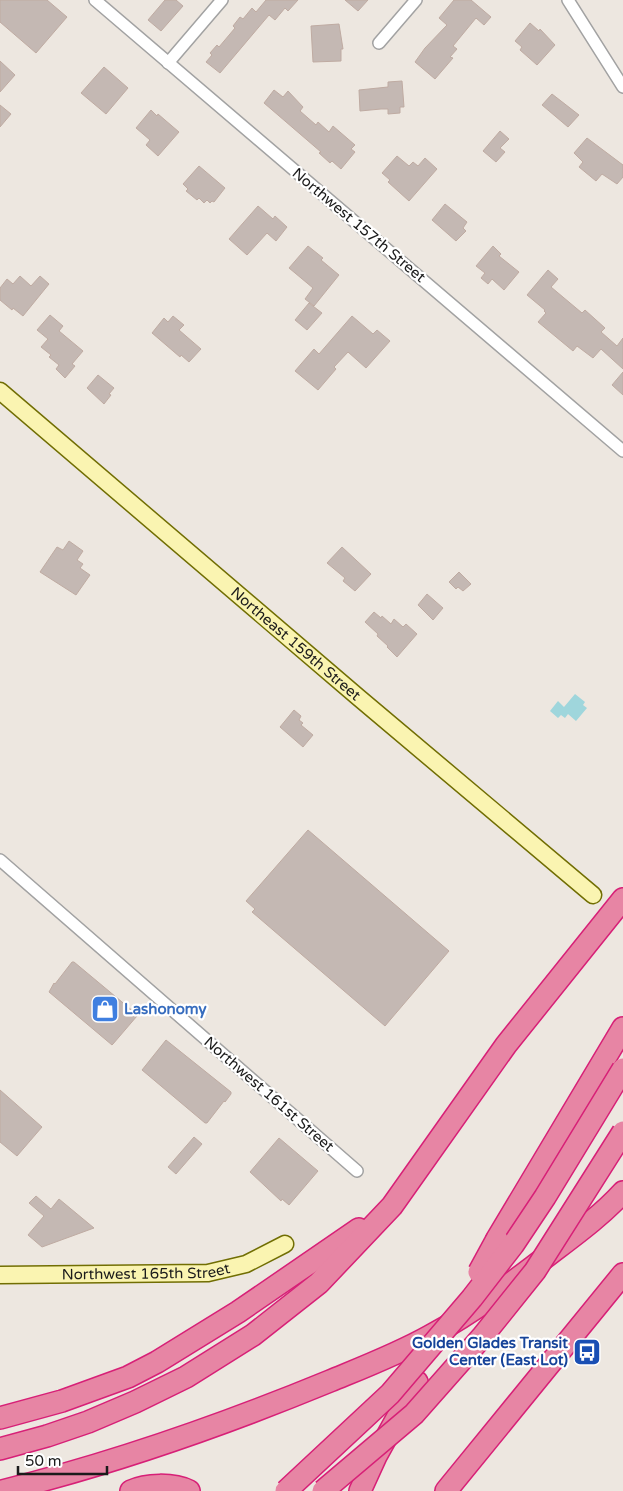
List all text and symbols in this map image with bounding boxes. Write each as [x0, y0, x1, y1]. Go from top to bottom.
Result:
street label: Northwest 157th Street [289, 164, 429, 286]
street label: Northeast 159th Street [227, 583, 365, 704]
shop icon: Lashonomy [90, 994, 120, 1024]
place label: Lashonomy [124, 1000, 206, 1019]
street label: Northwest 161st Street [200, 1033, 338, 1156]
street label: Northwest 165th Street [62, 1259, 232, 1283]
place label: Golden Glades Transit Center (East Lot) [412, 1334, 568, 1369]
bus stop icon: Golden Glades Transit Center (East Lot) [572, 1337, 602, 1367]
scale bar [18, 1444, 106, 1476]
text: 50 m [25, 1452, 62, 1470]

